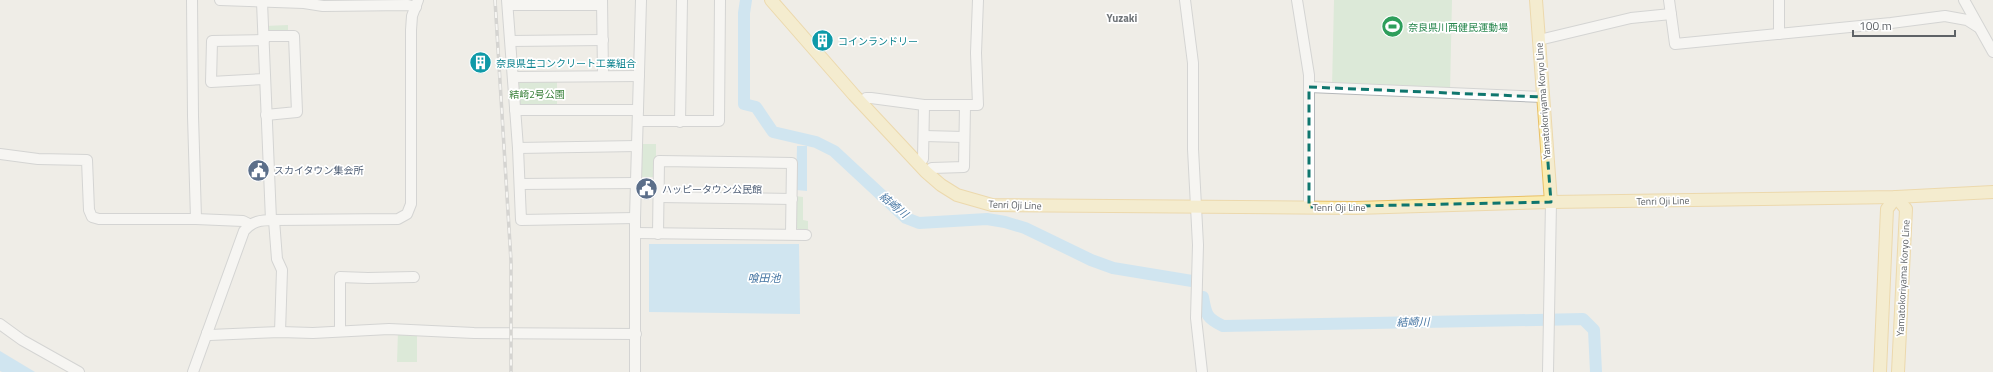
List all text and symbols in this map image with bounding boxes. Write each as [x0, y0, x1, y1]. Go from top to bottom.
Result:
district label: Yuzaki [1107, 10, 1138, 26]
scale bar [1853, 12, 1955, 38]
sports icon: 奈良県川西健民運動場 [1379, 14, 1405, 40]
text: 100 m [1859, 16, 1892, 35]
place label: 奈良県川西健民運動場 [1408, 20, 1508, 35]
building icon: コインランドリー [810, 28, 836, 54]
place label: コインランドリー [838, 34, 918, 49]
street label: Yamatokoriyama Koryo Line [1531, 42, 1555, 160]
building icon: 奈良県生コンクリート工業組合 [467, 50, 493, 76]
place label: 奈良県生コンクリート工業組合 [496, 56, 636, 71]
park label: 結崎2号公園 [509, 87, 565, 102]
public building icon: スカイタウン集会所 [245, 157, 271, 183]
place label: スカイタウン集会所 [274, 163, 364, 178]
public building icon: ハッピータウン公民館 [634, 176, 660, 202]
place label: ハッピータウン公民館 [662, 182, 762, 197]
water label: 結崎川 [876, 188, 913, 222]
street label: Tenri Oji Line [1636, 193, 1690, 209]
street label: Tenri Oji Line [988, 197, 1042, 213]
street label: Tenri Oji Line [1312, 200, 1366, 215]
street label: Yamatokoriyama Koryo Line [1892, 219, 1914, 337]
water label: 喰田池 [748, 270, 781, 286]
water label: 結崎川 [1396, 314, 1431, 330]

